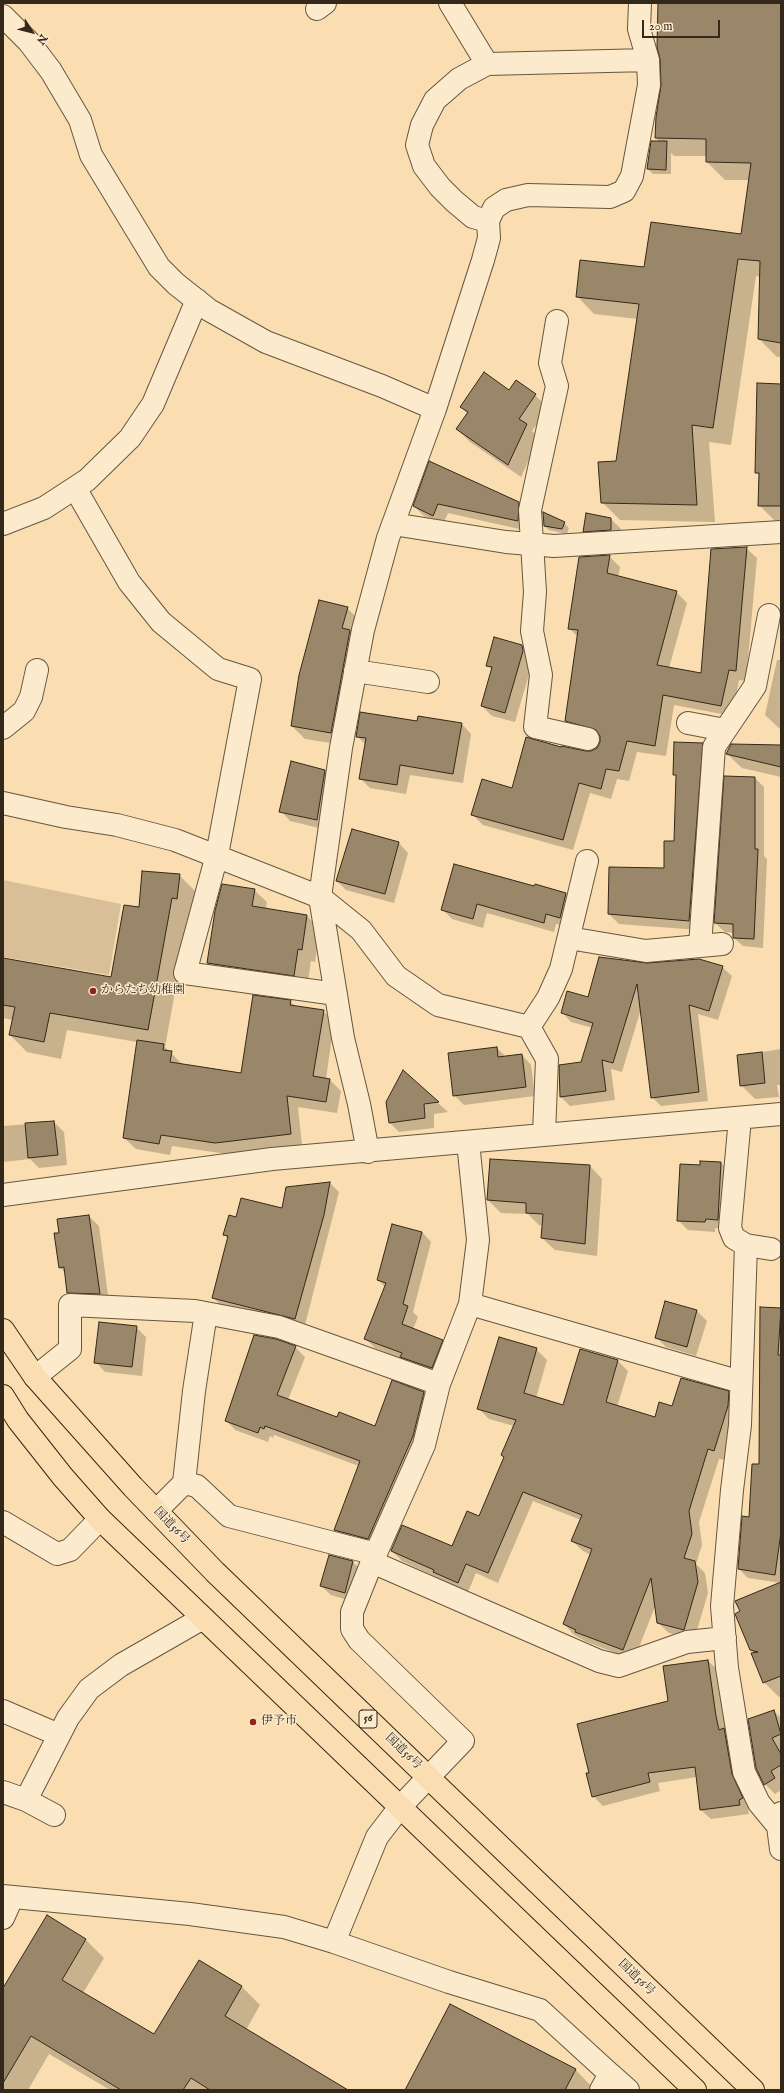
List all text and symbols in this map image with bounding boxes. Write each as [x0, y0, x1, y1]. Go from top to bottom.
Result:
north arrow [12, 12, 52, 52]
scale bar [644, 12, 722, 38]
text: 20 m [649, 19, 672, 34]
text: N [33, 31, 50, 47]
place label: からたち幼稚園 [101, 984, 185, 998]
marker: からたち幼稚園 [88, 986, 98, 996]
street label: 国道56号 [150, 1505, 192, 1547]
road number: 56 [359, 1710, 377, 1728]
place label: 伊予市 [261, 1715, 297, 1729]
marker: 伊予市 [248, 1717, 258, 1727]
street label: 国道56号 [382, 1731, 424, 1773]
street label: 国道56号 [615, 1957, 657, 1999]

